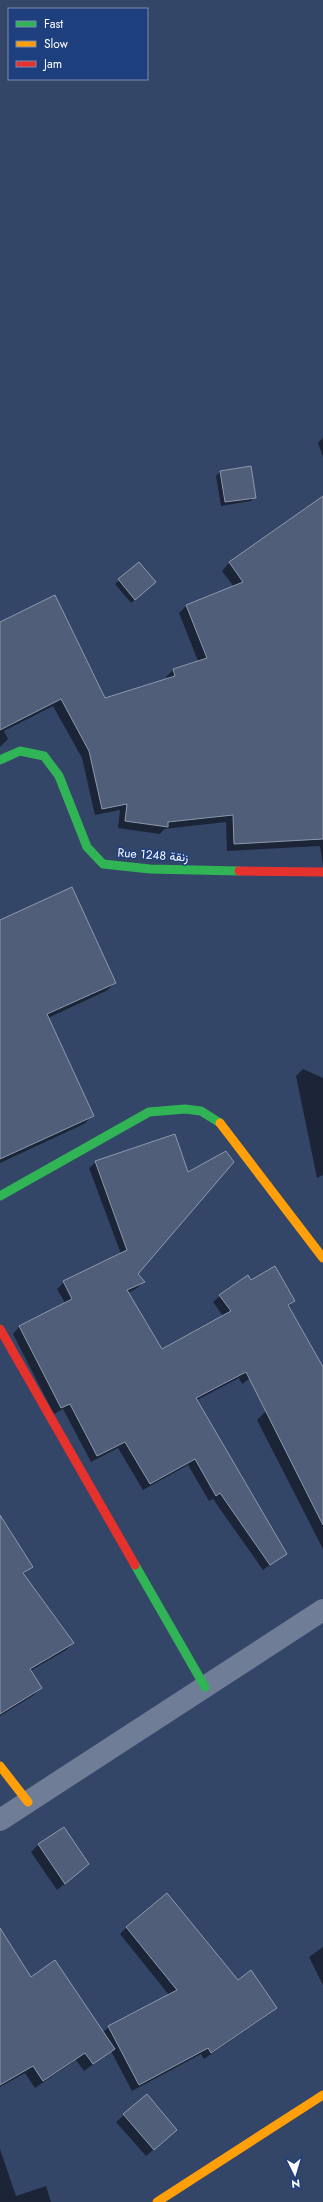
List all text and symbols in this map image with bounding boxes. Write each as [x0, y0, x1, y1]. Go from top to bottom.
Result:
legend [8, 8, 148, 80]
text: Fast [44, 15, 63, 33]
text: Slow [44, 35, 69, 53]
text: Jam [42, 55, 62, 73]
street label: Rue 1248 زنقة [117, 844, 189, 866]
north arrow [275, 2154, 315, 2194]
text: N [291, 2176, 301, 2192]

